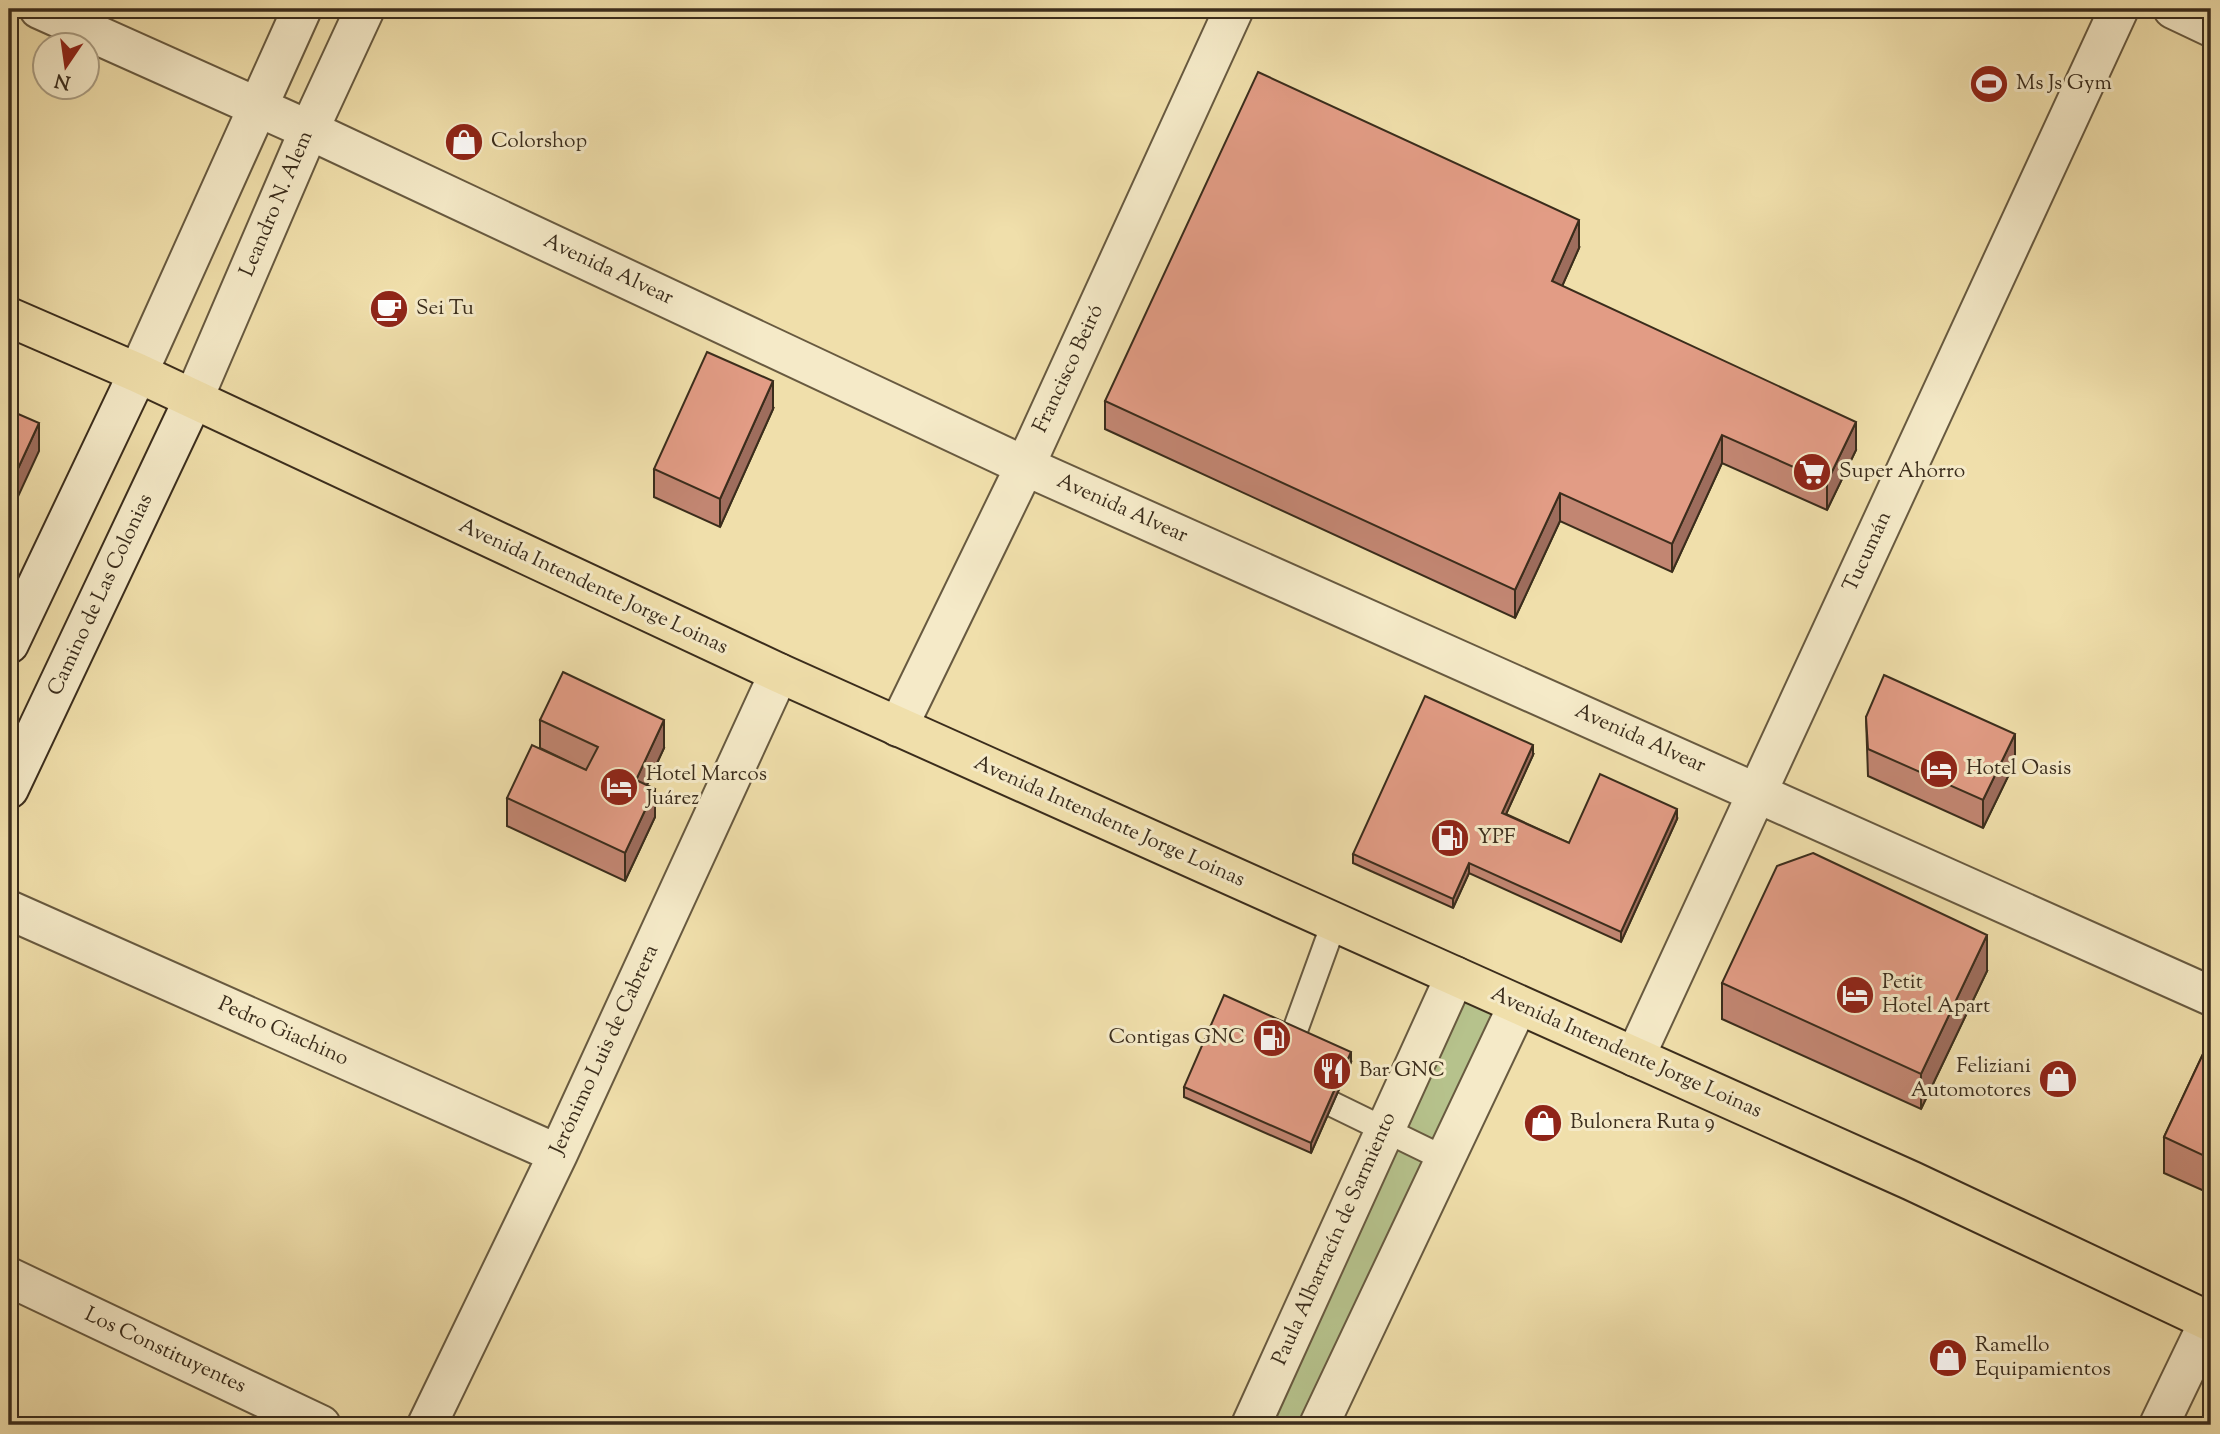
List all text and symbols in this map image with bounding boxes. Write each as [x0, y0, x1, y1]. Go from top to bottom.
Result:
north arrow [32, 32, 102, 102]
sports icon: Ms Js Gym [1968, 63, 2010, 105]
text: N [52, 65, 73, 95]
place label: Ms Js Gym [2016, 69, 2112, 99]
shop icon: Colorshop [443, 121, 485, 163]
street label: Leandro N. Alem [233, 126, 321, 282]
place label: Colorshop [491, 127, 587, 157]
street label: Avenida Alvear [538, 227, 678, 313]
cafe icon: Sei Tu [368, 288, 410, 330]
place label: Sei Tu [416, 294, 474, 324]
street label: Francisco Beiró [1026, 300, 1112, 438]
supermarket icon: Super Ahorro [1791, 451, 1833, 493]
place label: Super Ahorro [1839, 457, 1965, 487]
street label: Avenida Alvear [1052, 467, 1192, 551]
street label: Camino de Las Colonias [41, 489, 161, 701]
street label: Tucumán [1836, 507, 1900, 597]
street label: Avenida Intendente Jorge Loinas [453, 511, 733, 663]
street label: Avenida Alvear [1570, 697, 1710, 781]
hotel icon: Hotel Oasis [1918, 748, 1960, 790]
street label: Avenida Intendente Jorge Loinas [969, 749, 1249, 895]
place label: Hotel Oasis [1966, 754, 2071, 784]
place label: Hotel Marcos Juárez [645, 760, 767, 814]
hotel icon: Hotel Marcos Juárez [598, 766, 640, 808]
fuel station icon: YPF [1429, 817, 1471, 859]
place label: YPF [1477, 823, 1516, 853]
street label: Jerónimo Luis de Cabrera [543, 940, 667, 1161]
place label: Petit Hotel Apart [1882, 968, 1990, 1022]
hotel icon: Petit Hotel Apart [1834, 974, 1876, 1016]
street label: Avenida Intendente Jorge Loinas [1486, 980, 1766, 1126]
street label: Pedro Giachino [213, 990, 353, 1074]
fuel station icon: Contigas GNC [1251, 1017, 1293, 1059]
place label: Contigas GNC [1108, 1023, 1245, 1053]
restaurant icon: Bar GNC [1311, 1050, 1353, 1092]
place label: Feliziani Automotores [1911, 1052, 2031, 1106]
place label: Bar GNC [1359, 1056, 1445, 1086]
shop icon: Feliziani Automotores [2037, 1058, 2079, 1100]
shop icon: Bulonera Ruta 9 [1522, 1102, 1564, 1144]
street label: Paula Albarracín de Sarmiento [1266, 1108, 1404, 1370]
place label: Bulonera Ruta 9 [1570, 1108, 1715, 1138]
street label: Los Constituyentes [79, 1300, 251, 1402]
place label: Ramello Equipamientos [1975, 1331, 2111, 1385]
shop icon: Ramello Equipamientos [1927, 1337, 1969, 1379]

